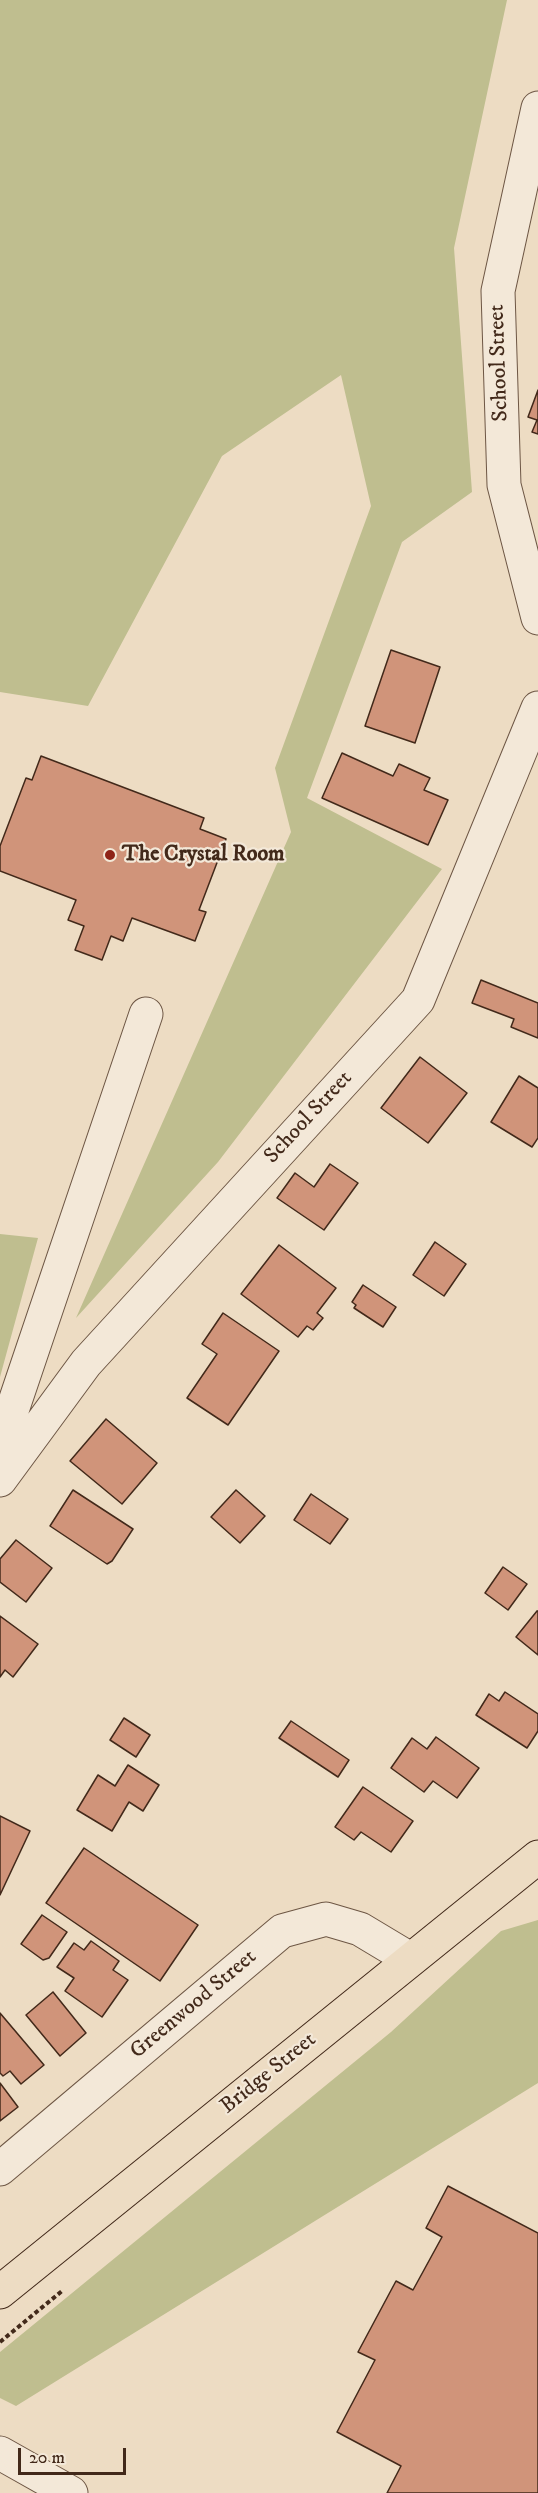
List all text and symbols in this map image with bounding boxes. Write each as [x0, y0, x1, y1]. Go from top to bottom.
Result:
street label: School Street [485, 304, 515, 422]
place label: The Crystal Room [122, 842, 285, 868]
marker: The Crystal Room [103, 848, 117, 862]
street label: School Street [259, 1066, 359, 1170]
street label: Greenwood Street [126, 1945, 262, 2065]
street label: Bridge Street [216, 2027, 322, 2121]
scale bar [21, 2436, 129, 2474]
text: 20 m [29, 2447, 65, 2469]

